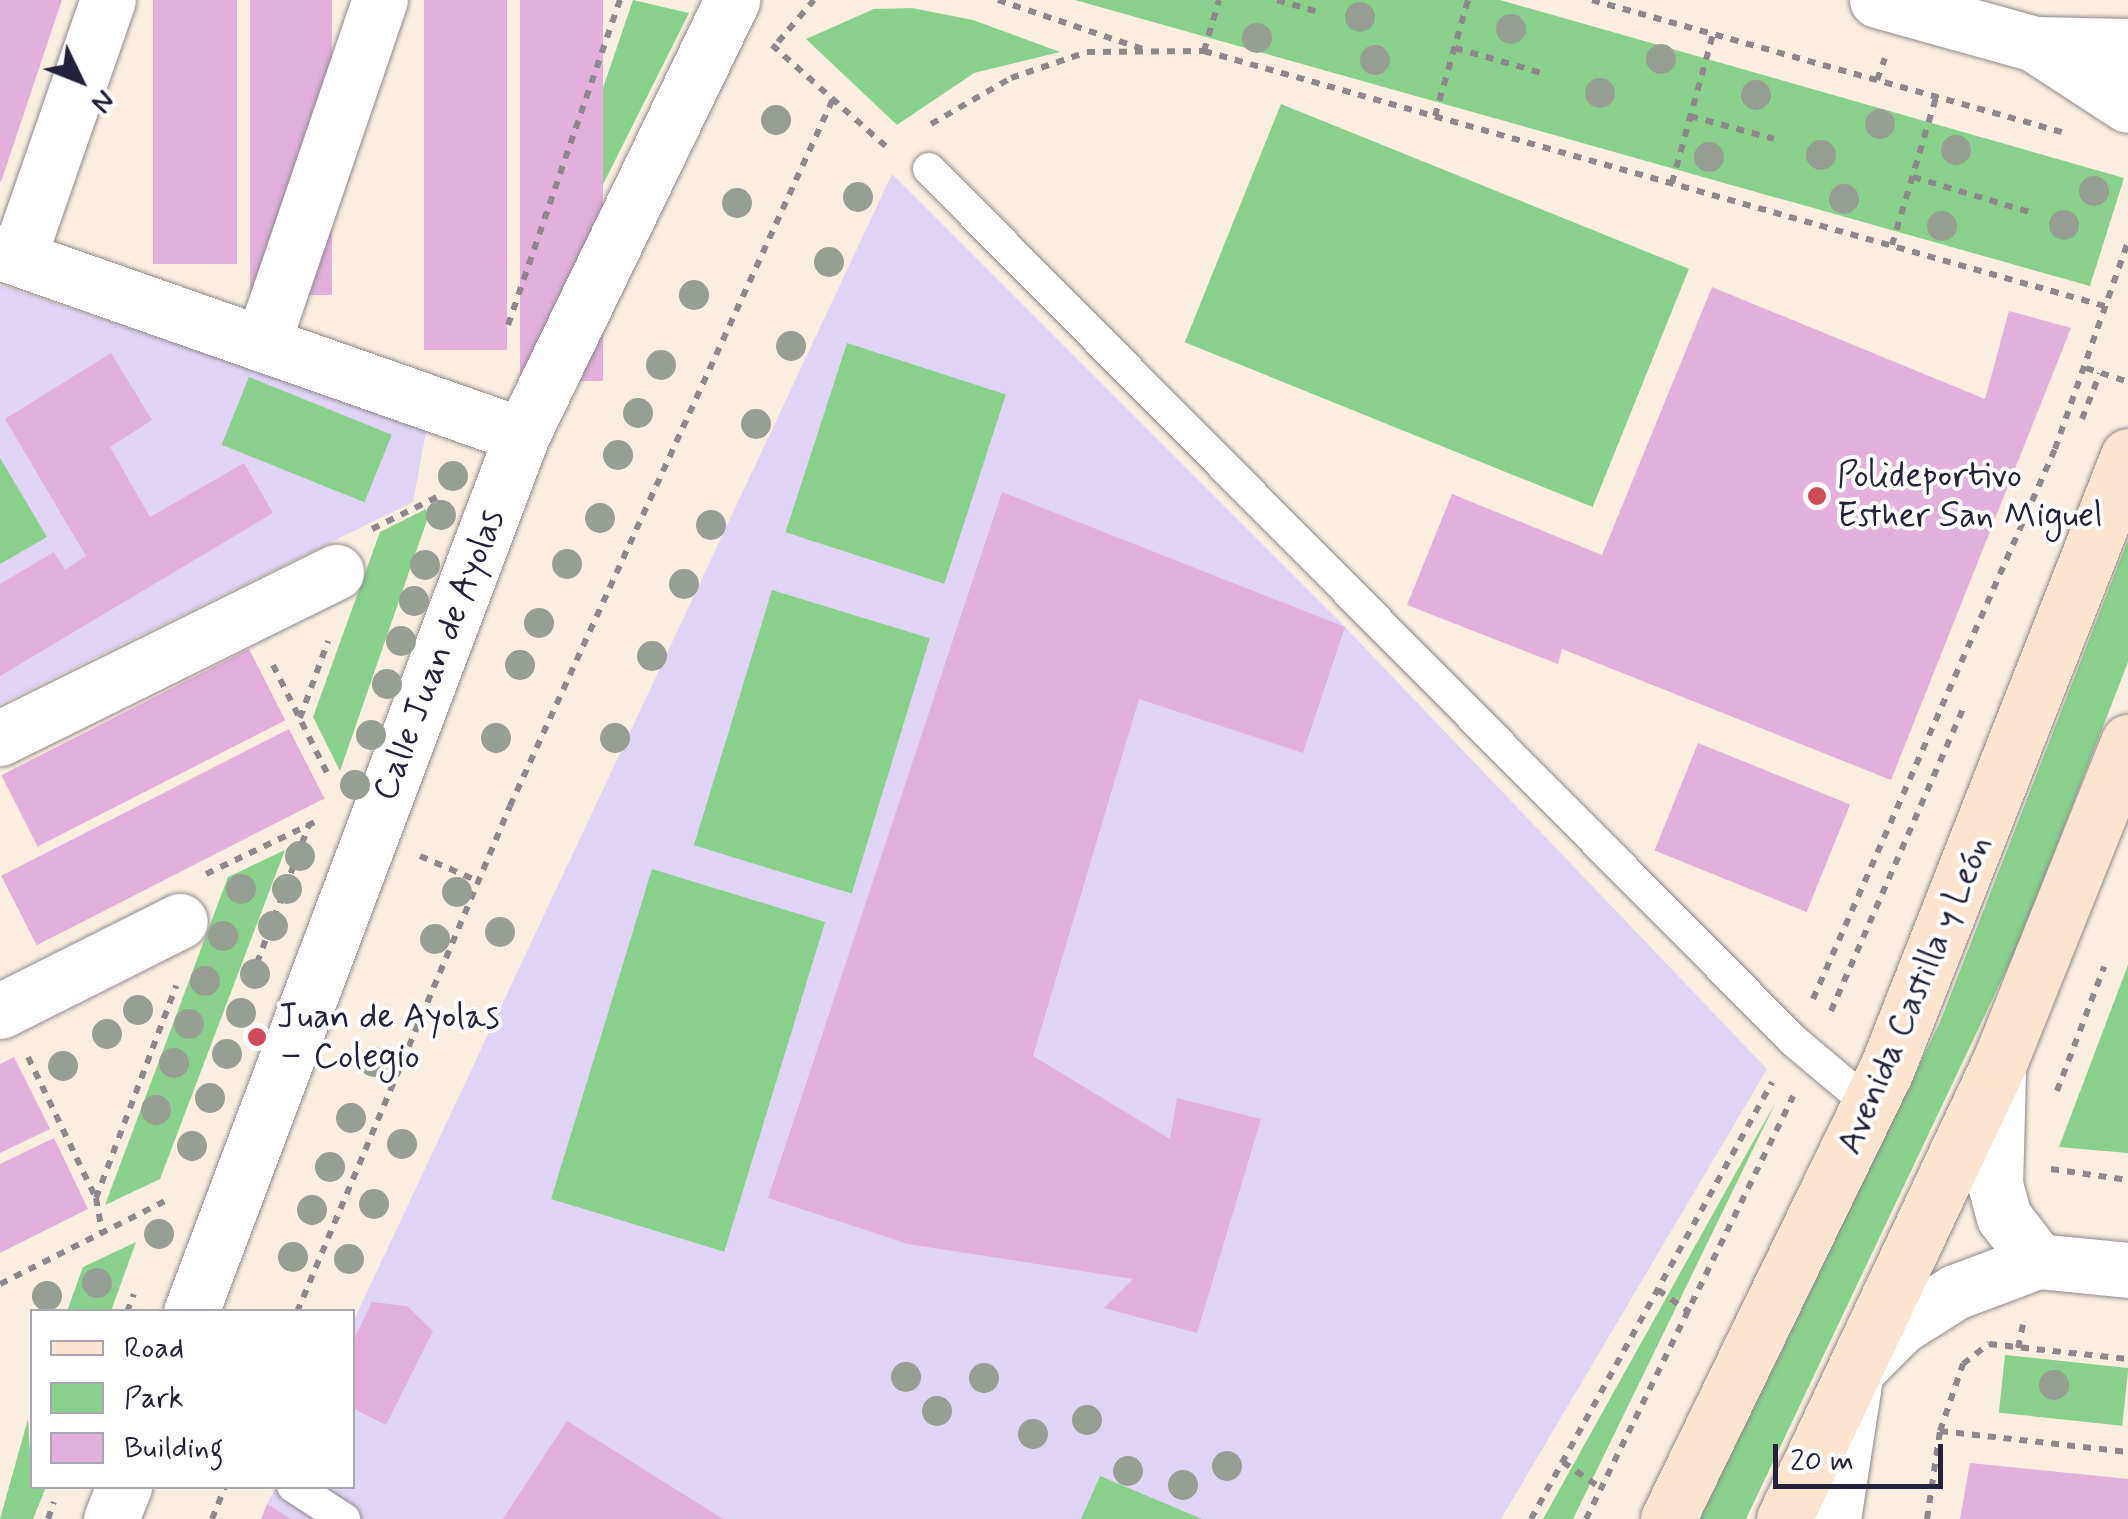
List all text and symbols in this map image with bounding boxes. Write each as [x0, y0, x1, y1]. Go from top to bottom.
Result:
north arrow [30, 30, 130, 130]
text: N [82, 81, 122, 120]
place label: Polideportivo Esther San Miguel [1837, 455, 2097, 537]
marker: Polideportivo Esther San Miguel [1806, 485, 1828, 507]
street label: Calle Juan de Ayolas [365, 505, 513, 805]
street label: Avenida Castilla y León [1829, 829, 2001, 1161]
place label: Juan de Ayolas – Colegio [277, 996, 498, 1078]
marker: Juan de Ayolas – Colegio [246, 1026, 268, 1048]
legend [30, 1309, 355, 1489]
text: Road [124, 1329, 184, 1368]
text: Park [124, 1379, 184, 1418]
scale bar [1778, 1424, 1948, 1486]
text: Building [124, 1429, 223, 1468]
text: 20 m [1790, 1442, 1854, 1481]

